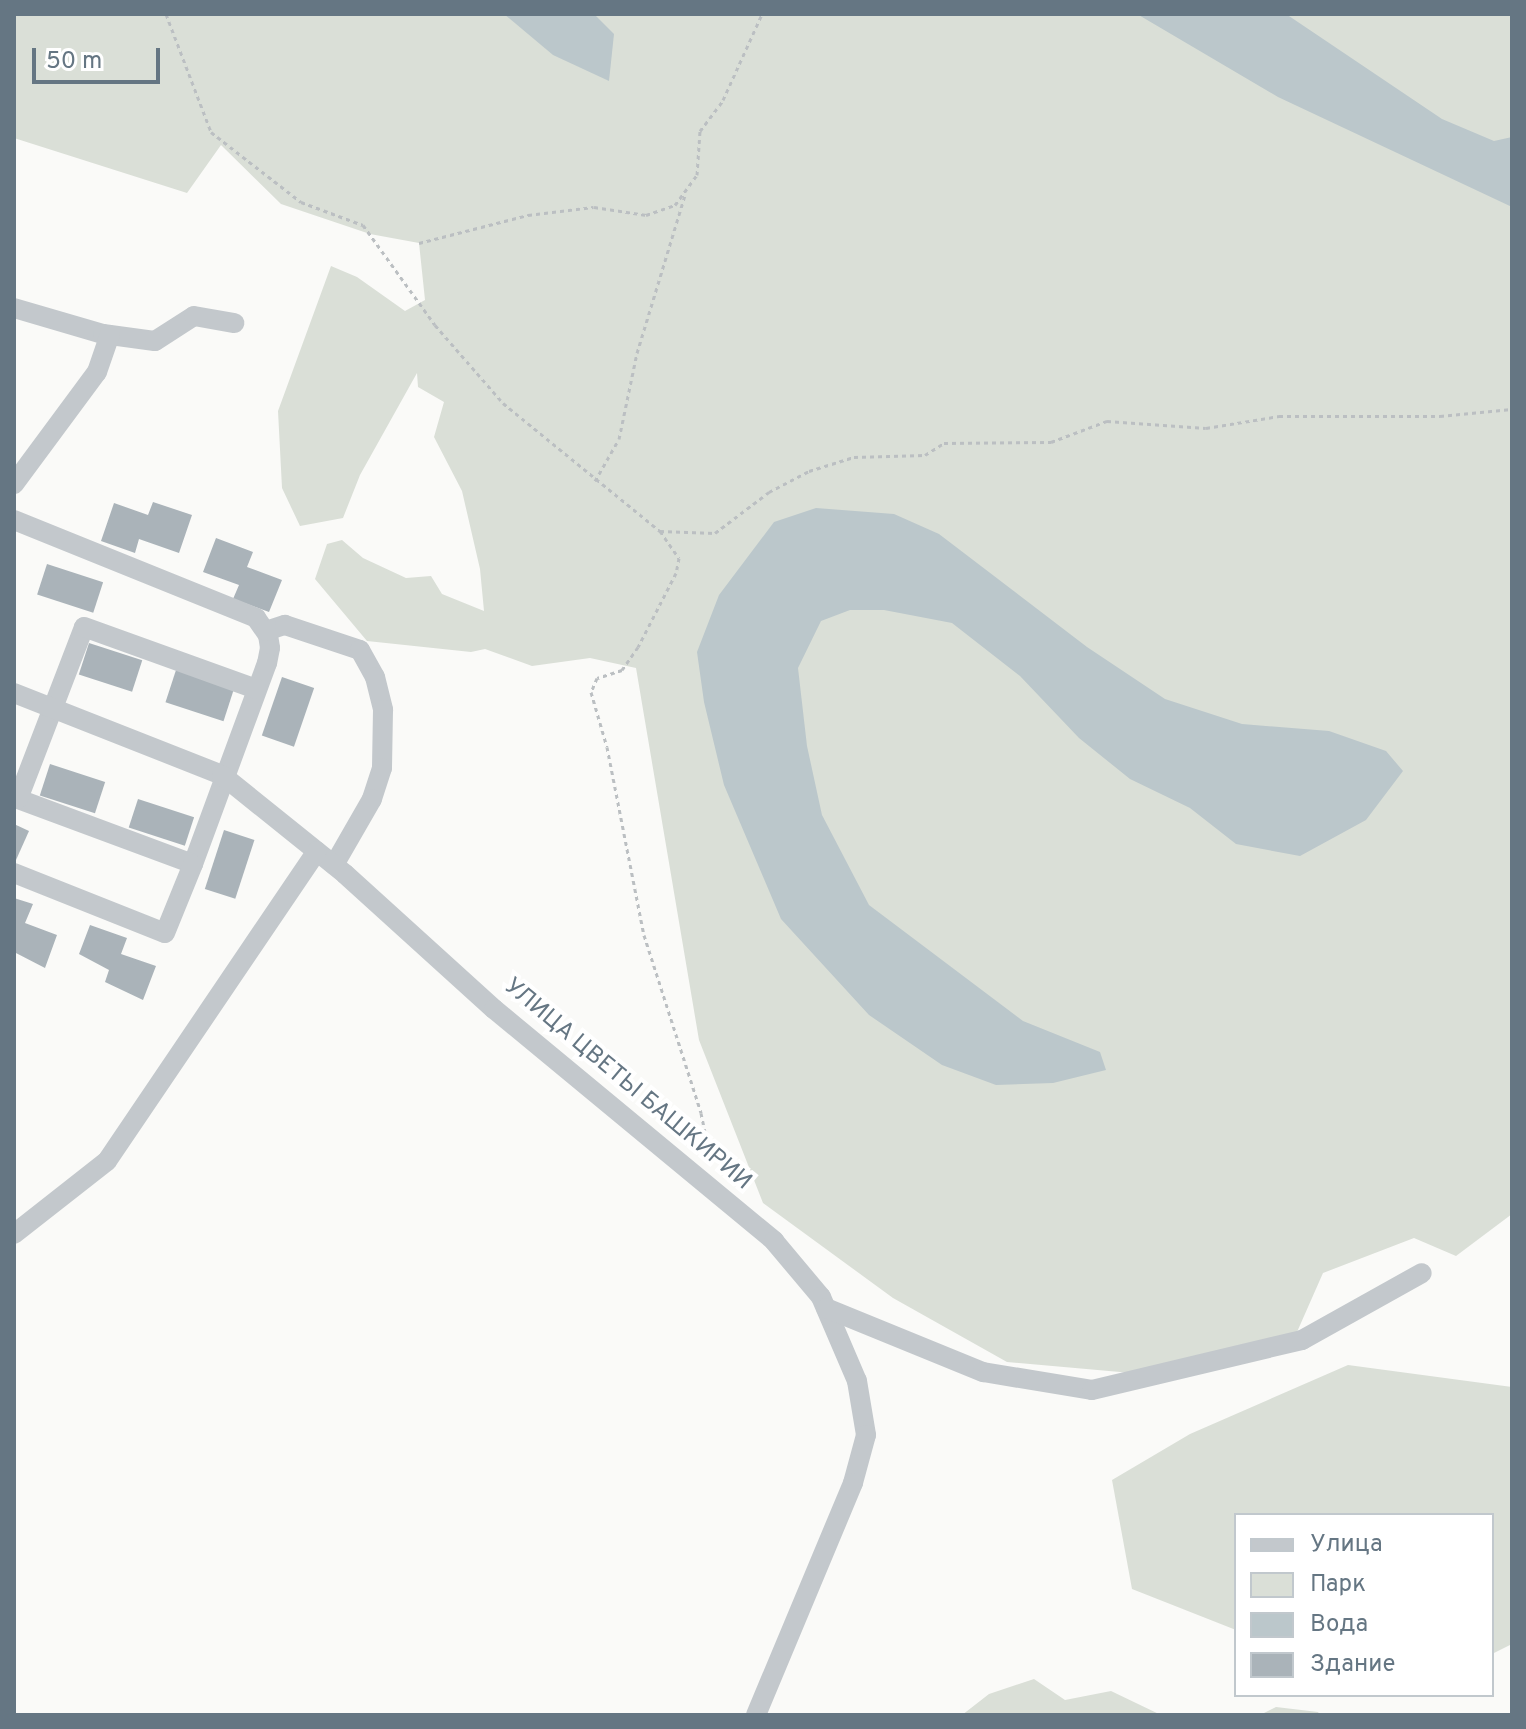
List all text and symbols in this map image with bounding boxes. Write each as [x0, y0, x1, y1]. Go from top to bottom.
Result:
scale bar [36, 32, 164, 82]
text: 50 m [46, 47, 102, 77]
street label: УЛИЦА ЦВЕТЫ БАШКИРИИ [497, 973, 757, 1197]
legend [1234, 1513, 1494, 1697]
text: Улица [1310, 1530, 1383, 1560]
text: Парк [1310, 1570, 1366, 1600]
text: Вода [1310, 1610, 1368, 1640]
text: Здание [1310, 1650, 1396, 1680]

